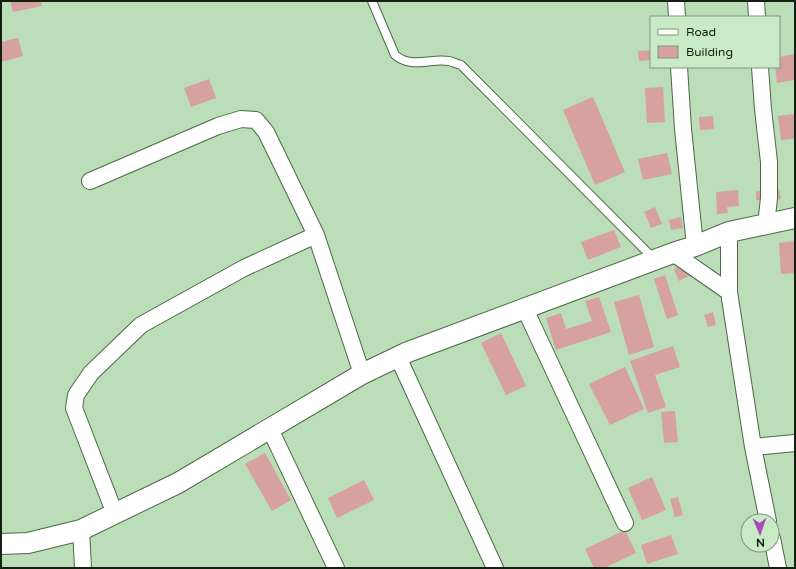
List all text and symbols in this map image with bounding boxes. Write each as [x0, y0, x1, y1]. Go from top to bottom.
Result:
legend [650, 16, 780, 68]
text: Road [686, 25, 716, 39]
text: Building [686, 45, 733, 59]
north arrow [740, 513, 780, 553]
text: N [756, 536, 765, 549]

